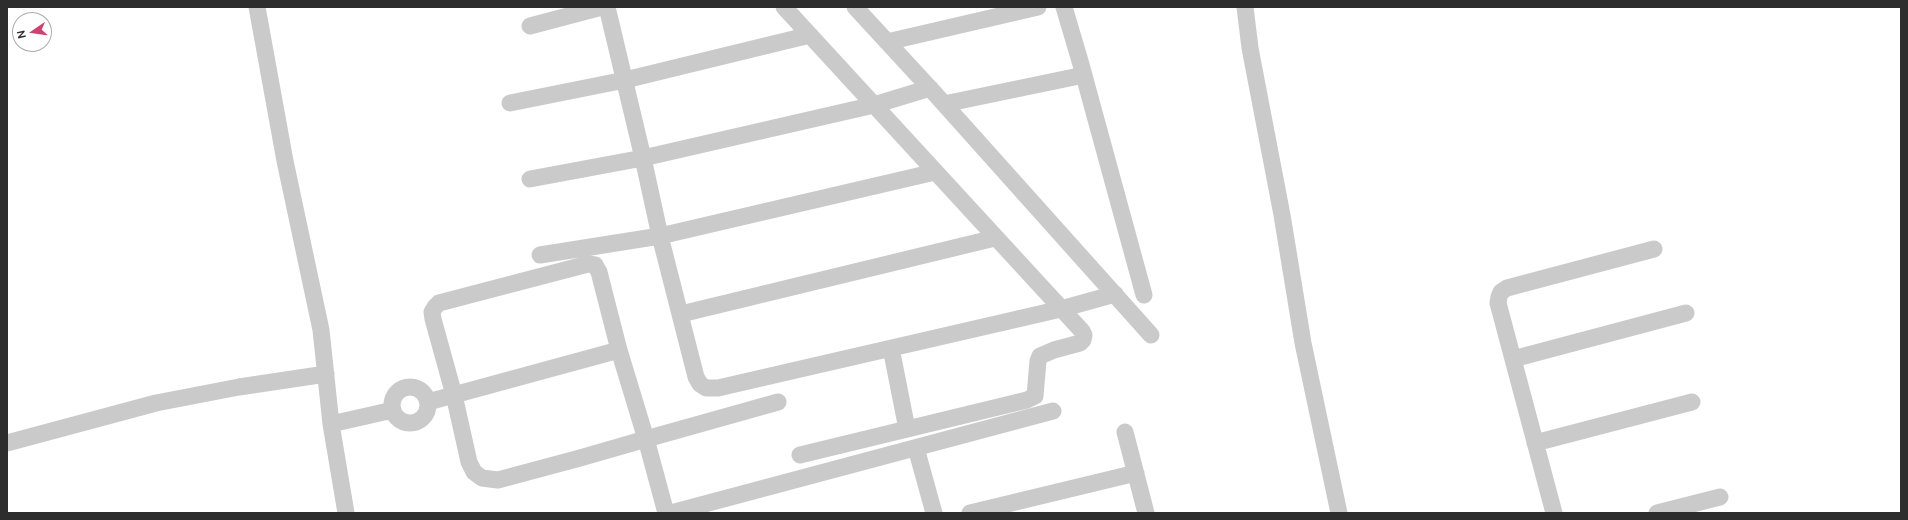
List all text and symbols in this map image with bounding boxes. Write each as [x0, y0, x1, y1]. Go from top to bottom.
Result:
north arrow [12, 12, 52, 52]
text: N [14, 29, 29, 40]

